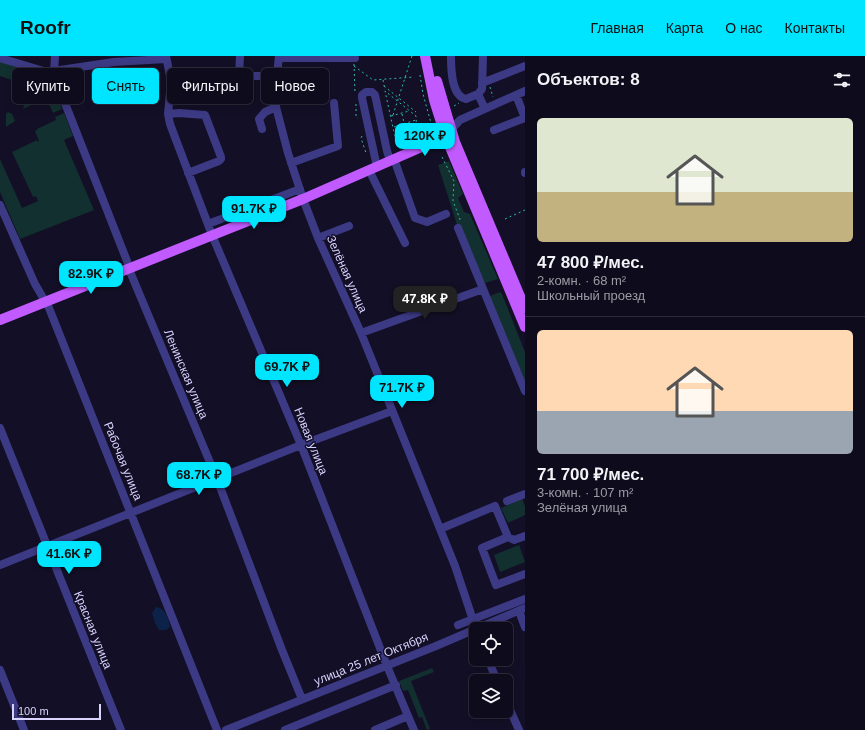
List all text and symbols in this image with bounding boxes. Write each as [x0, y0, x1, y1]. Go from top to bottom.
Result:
text: Roofr [20, 17, 71, 38]
text: Главная [590, 20, 644, 36]
text: Карта [666, 20, 703, 36]
text: О нас [725, 20, 763, 36]
text: Контакты [785, 20, 845, 36]
chip: Купить [12, 68, 84, 104]
chip: Снять [92, 68, 159, 104]
chip: Фильтры [167, 68, 253, 104]
chip: Новое [261, 68, 329, 104]
icon: filters [831, 69, 853, 91]
text: Объектов: 8 [537, 70, 640, 89]
pin: 120K ₽ [392, 123, 458, 157]
text: 120K ₽ [404, 128, 446, 143]
icon: home [659, 144, 731, 216]
pin: 91.7K ₽ [217, 196, 291, 230]
text: 91.7K ₽ [231, 201, 277, 216]
street label: Зелёная улица [324, 233, 370, 315]
text: 47 800 ₽/мес. [537, 253, 644, 272]
pin: 82.9K ₽ [54, 261, 128, 295]
text: 82.9K ₽ [68, 266, 114, 281]
text: 2-комн. · 68 m² [537, 273, 626, 288]
pin: 47.8K ₽ [388, 286, 462, 320]
text: Школьный проезд [537, 288, 645, 303]
text: 47.8K ₽ [402, 291, 448, 306]
street label: Ленинская улица [161, 327, 211, 421]
pin: 69.7K ₽ [250, 354, 324, 388]
icon: home [659, 356, 731, 428]
text: 69.7K ₽ [264, 359, 310, 374]
pin: 71.7K ₽ [365, 375, 439, 409]
text: 71.7K ₽ [379, 380, 425, 395]
street label: Новая улица [291, 405, 331, 477]
street label: Рабочая улица [101, 420, 145, 503]
pin: 68.7K ₽ [162, 462, 236, 496]
text: 71 700 ₽/мес. [537, 465, 644, 484]
text: 68.7K ₽ [176, 467, 222, 482]
text: 3-комн. · 107 m² [537, 485, 633, 500]
text: Зелёная улица [537, 500, 627, 515]
pin: 41.6K ₽ [32, 541, 106, 575]
text: 41.6K ₽ [46, 546, 92, 561]
street label: Красная улица [71, 589, 115, 671]
map controls [469, 622, 513, 718]
button: locate [469, 622, 513, 666]
street label: улица 25 лет Октября [312, 630, 430, 688]
button: layers [469, 674, 513, 718]
scale bar [12, 702, 101, 721]
text: 100 m [18, 705, 49, 717]

